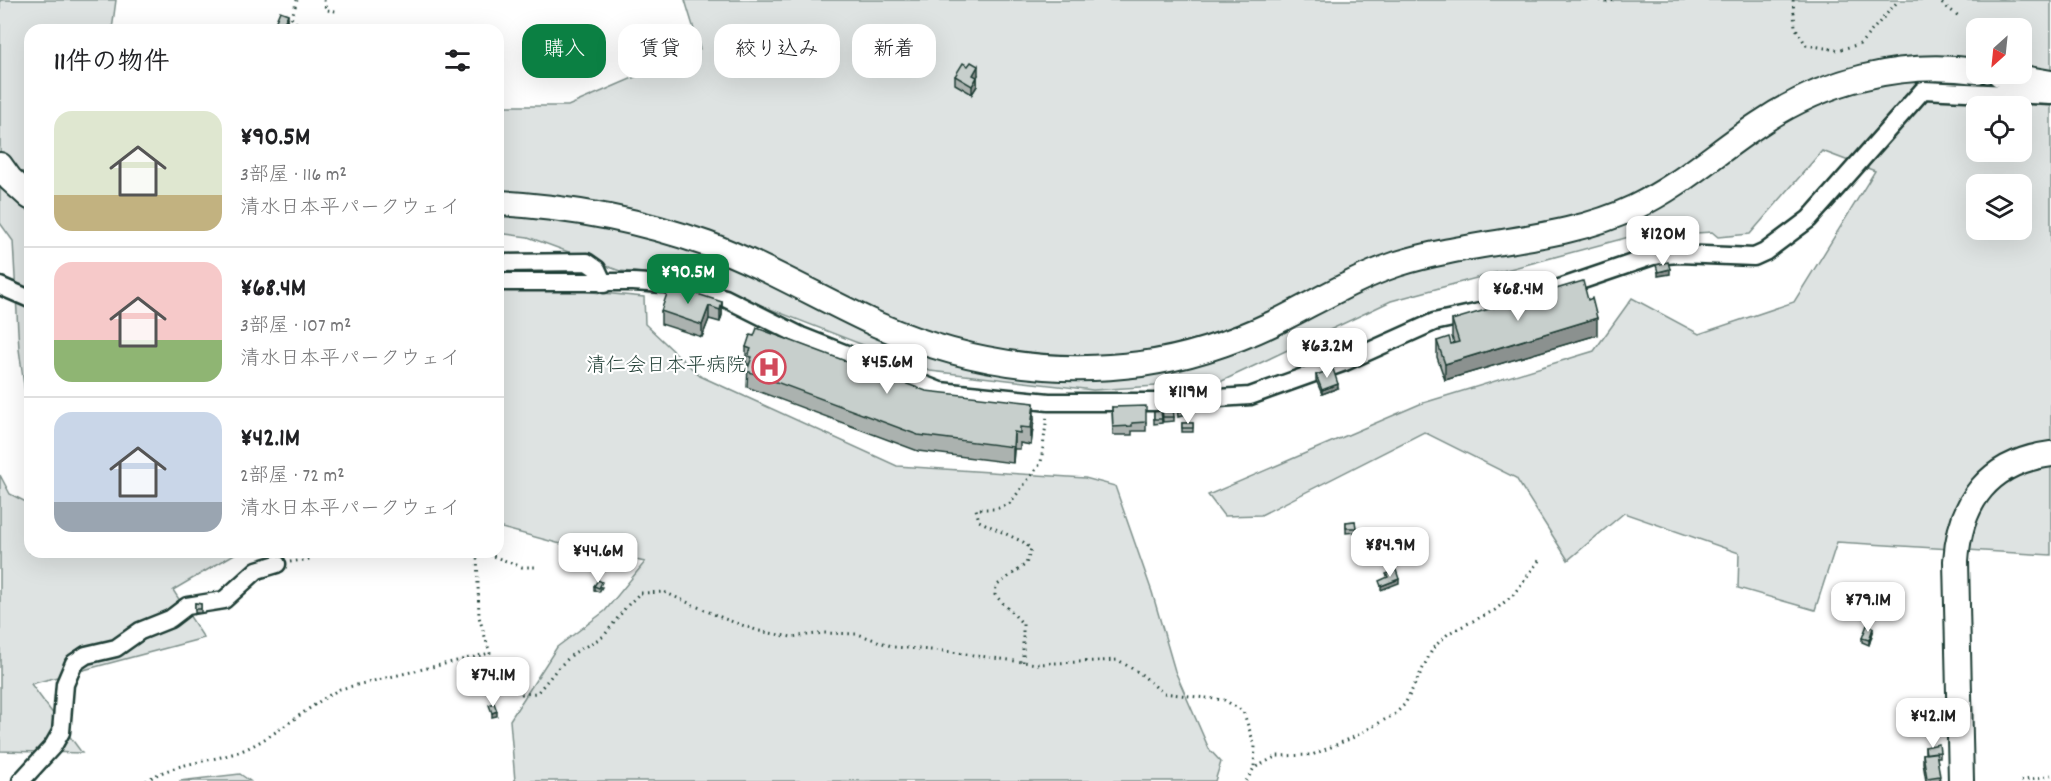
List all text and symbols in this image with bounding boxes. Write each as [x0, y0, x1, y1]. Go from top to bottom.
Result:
north arrow [1966, 18, 2032, 84]
map controls [1966, 18, 2032, 240]
chip: 購入 [522, 24, 606, 78]
chip: 賃貸 [618, 24, 702, 78]
chip: 絞り込み [714, 24, 840, 78]
chip: 新着 [852, 24, 936, 78]
icon: filters [441, 44, 474, 77]
text: 11件の物件 [54, 45, 169, 82]
button: locate [1966, 96, 2032, 162]
text: ¥90.5M [240, 120, 310, 157]
icon: home [102, 135, 174, 207]
text: 3部屋 · 116 m² [240, 162, 347, 190]
button: layers [1966, 174, 2032, 240]
text: 清水日本平パークウェイ [240, 195, 460, 223]
pin: ¥120M [1621, 216, 1705, 267]
text: ¥120M [1640, 221, 1686, 249]
pin: ¥90.5M [639, 254, 737, 305]
text: ¥90.5M [661, 259, 715, 287]
text: ¥68.4M [240, 271, 306, 308]
pin: ¥68.4M [1469, 271, 1567, 322]
text: ¥68.4M [1493, 276, 1543, 304]
icon: home [102, 286, 174, 358]
text: 3部屋 · 107 m² [240, 313, 351, 341]
pin: ¥63.2M [1278, 328, 1376, 379]
text: ¥63.2M [1301, 333, 1353, 361]
pin: ¥45.6M [838, 344, 936, 395]
text: 清水日本平パークウェイ [240, 346, 460, 374]
hospital icon: 清仁会日本平病院 [751, 349, 787, 385]
text: ¥45.6M [861, 349, 913, 377]
place label: 清仁会日本平病院 [586, 353, 746, 381]
pin: ¥119M [1146, 374, 1230, 425]
text: ¥119M [1168, 379, 1208, 407]
text: ¥42.1M [240, 421, 300, 458]
icon: home [102, 436, 174, 508]
text: 2部屋 · 72 m² [240, 463, 344, 491]
text: 清水日本平パークウェイ [240, 496, 460, 524]
pin: ¥84.9M [1341, 527, 1439, 578]
text: ¥84.9M [1365, 532, 1415, 560]
pin: ¥44.6M [549, 533, 647, 584]
text: ¥44.6M [572, 538, 624, 566]
pin: ¥79.1M [1819, 582, 1917, 633]
text: ¥79.1M [1845, 587, 1891, 615]
pin: ¥74.1M [444, 657, 542, 708]
text: ¥74.1M [470, 662, 516, 690]
pin: ¥42.1M [1884, 698, 1982, 749]
text: ¥42.1M [1910, 703, 1956, 731]

